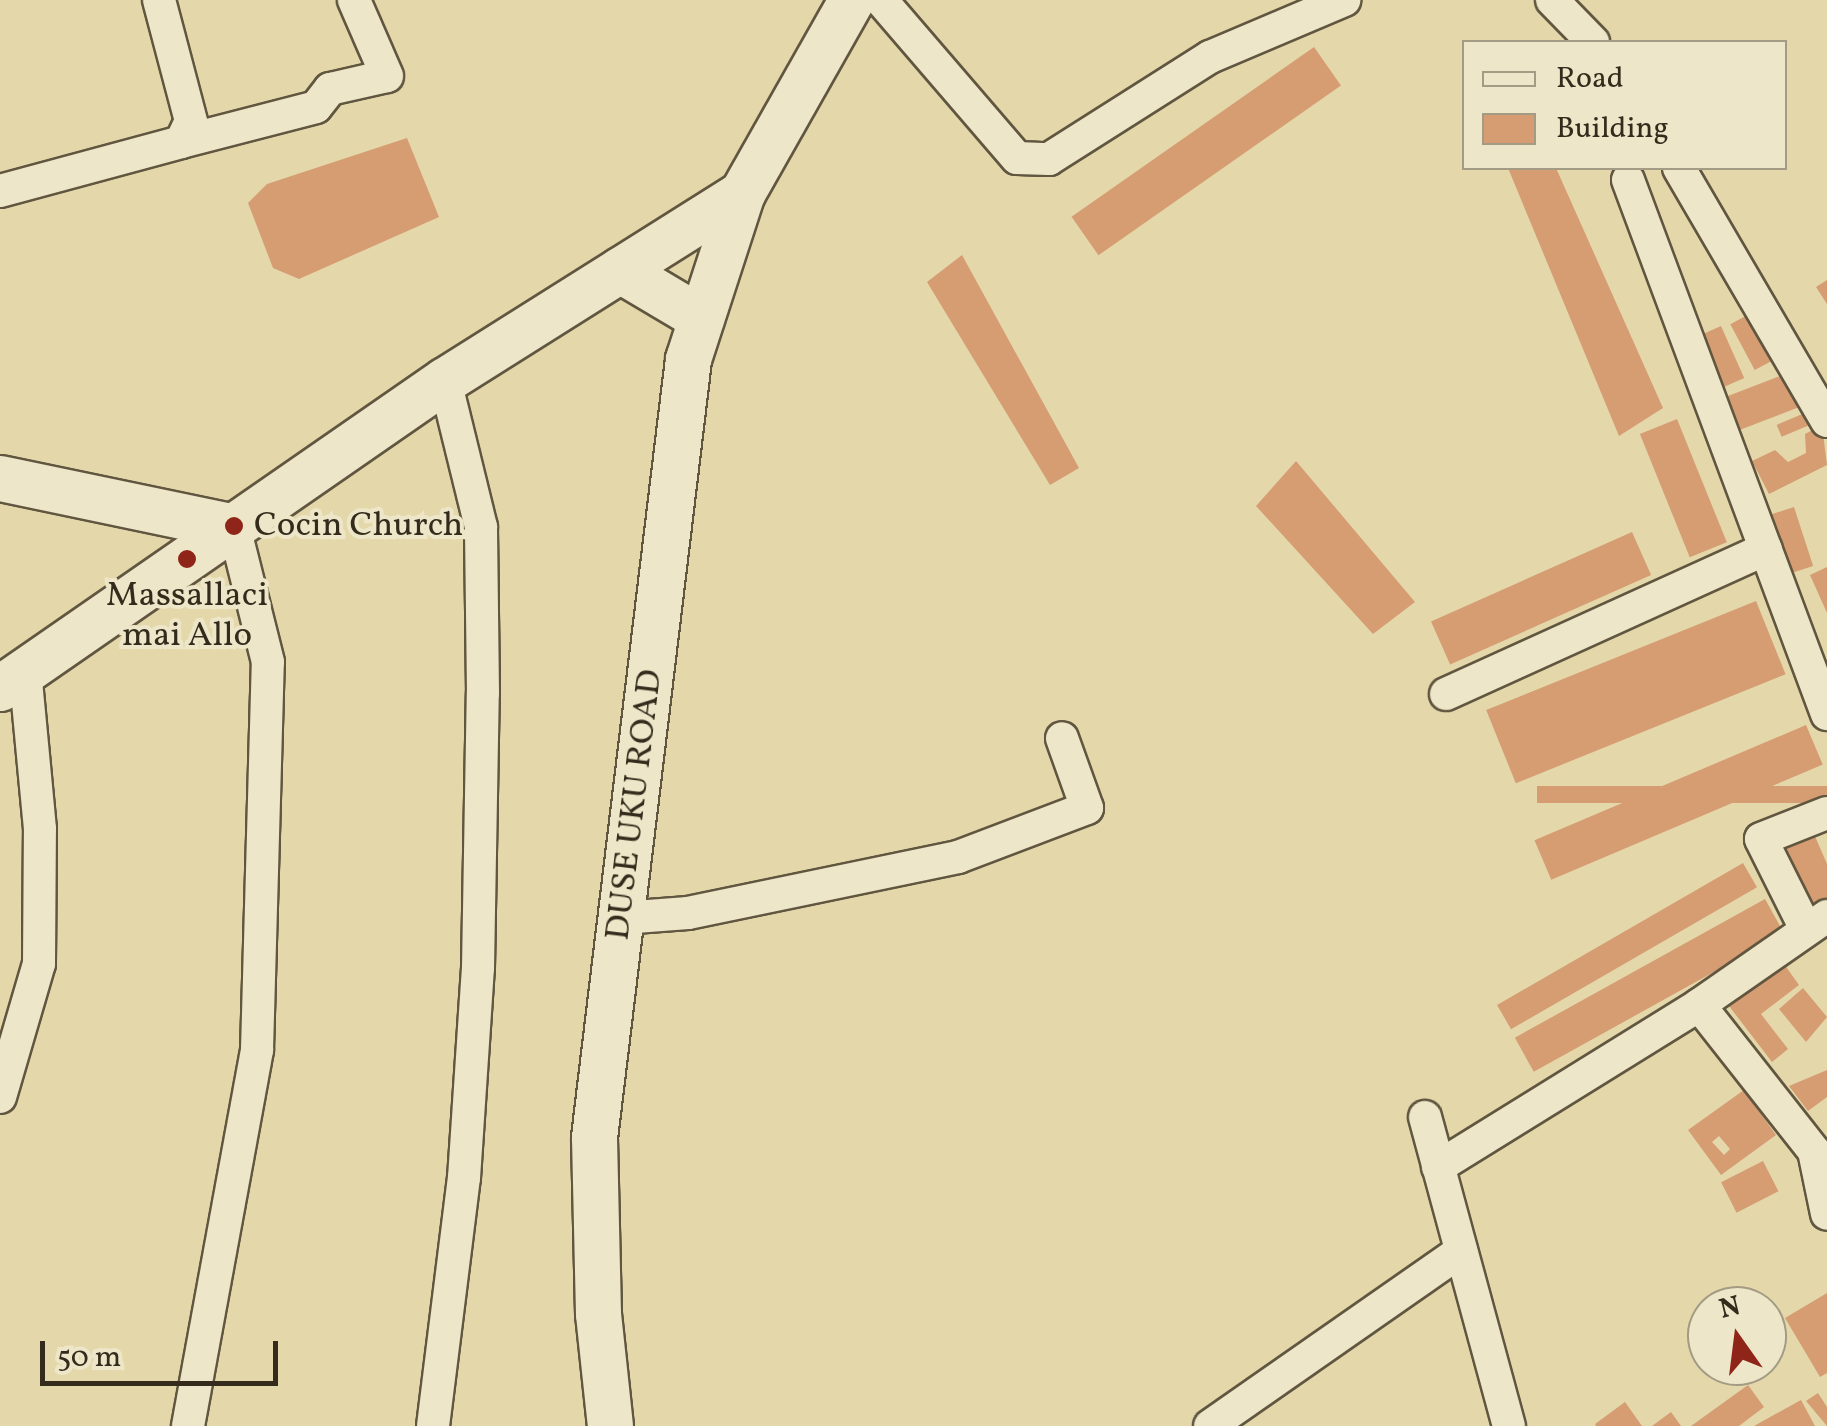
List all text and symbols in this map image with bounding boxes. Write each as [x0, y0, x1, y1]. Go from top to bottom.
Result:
legend [1462, 40, 1787, 170]
text: Road [1556, 58, 1624, 100]
text: Building [1556, 108, 1669, 150]
place label: Cocin Church [254, 505, 463, 547]
marker: Cocin Church [223, 515, 245, 537]
marker: Massallaci mai Allo [176, 548, 198, 570]
place label: Massallaci mai Allo [106, 575, 268, 657]
street label: DUSE UKU ROAD [598, 667, 672, 943]
north arrow [1687, 1286, 1787, 1386]
text: N [1716, 1287, 1745, 1330]
scale bar [45, 1321, 282, 1383]
text: 50 m [57, 1337, 121, 1379]

